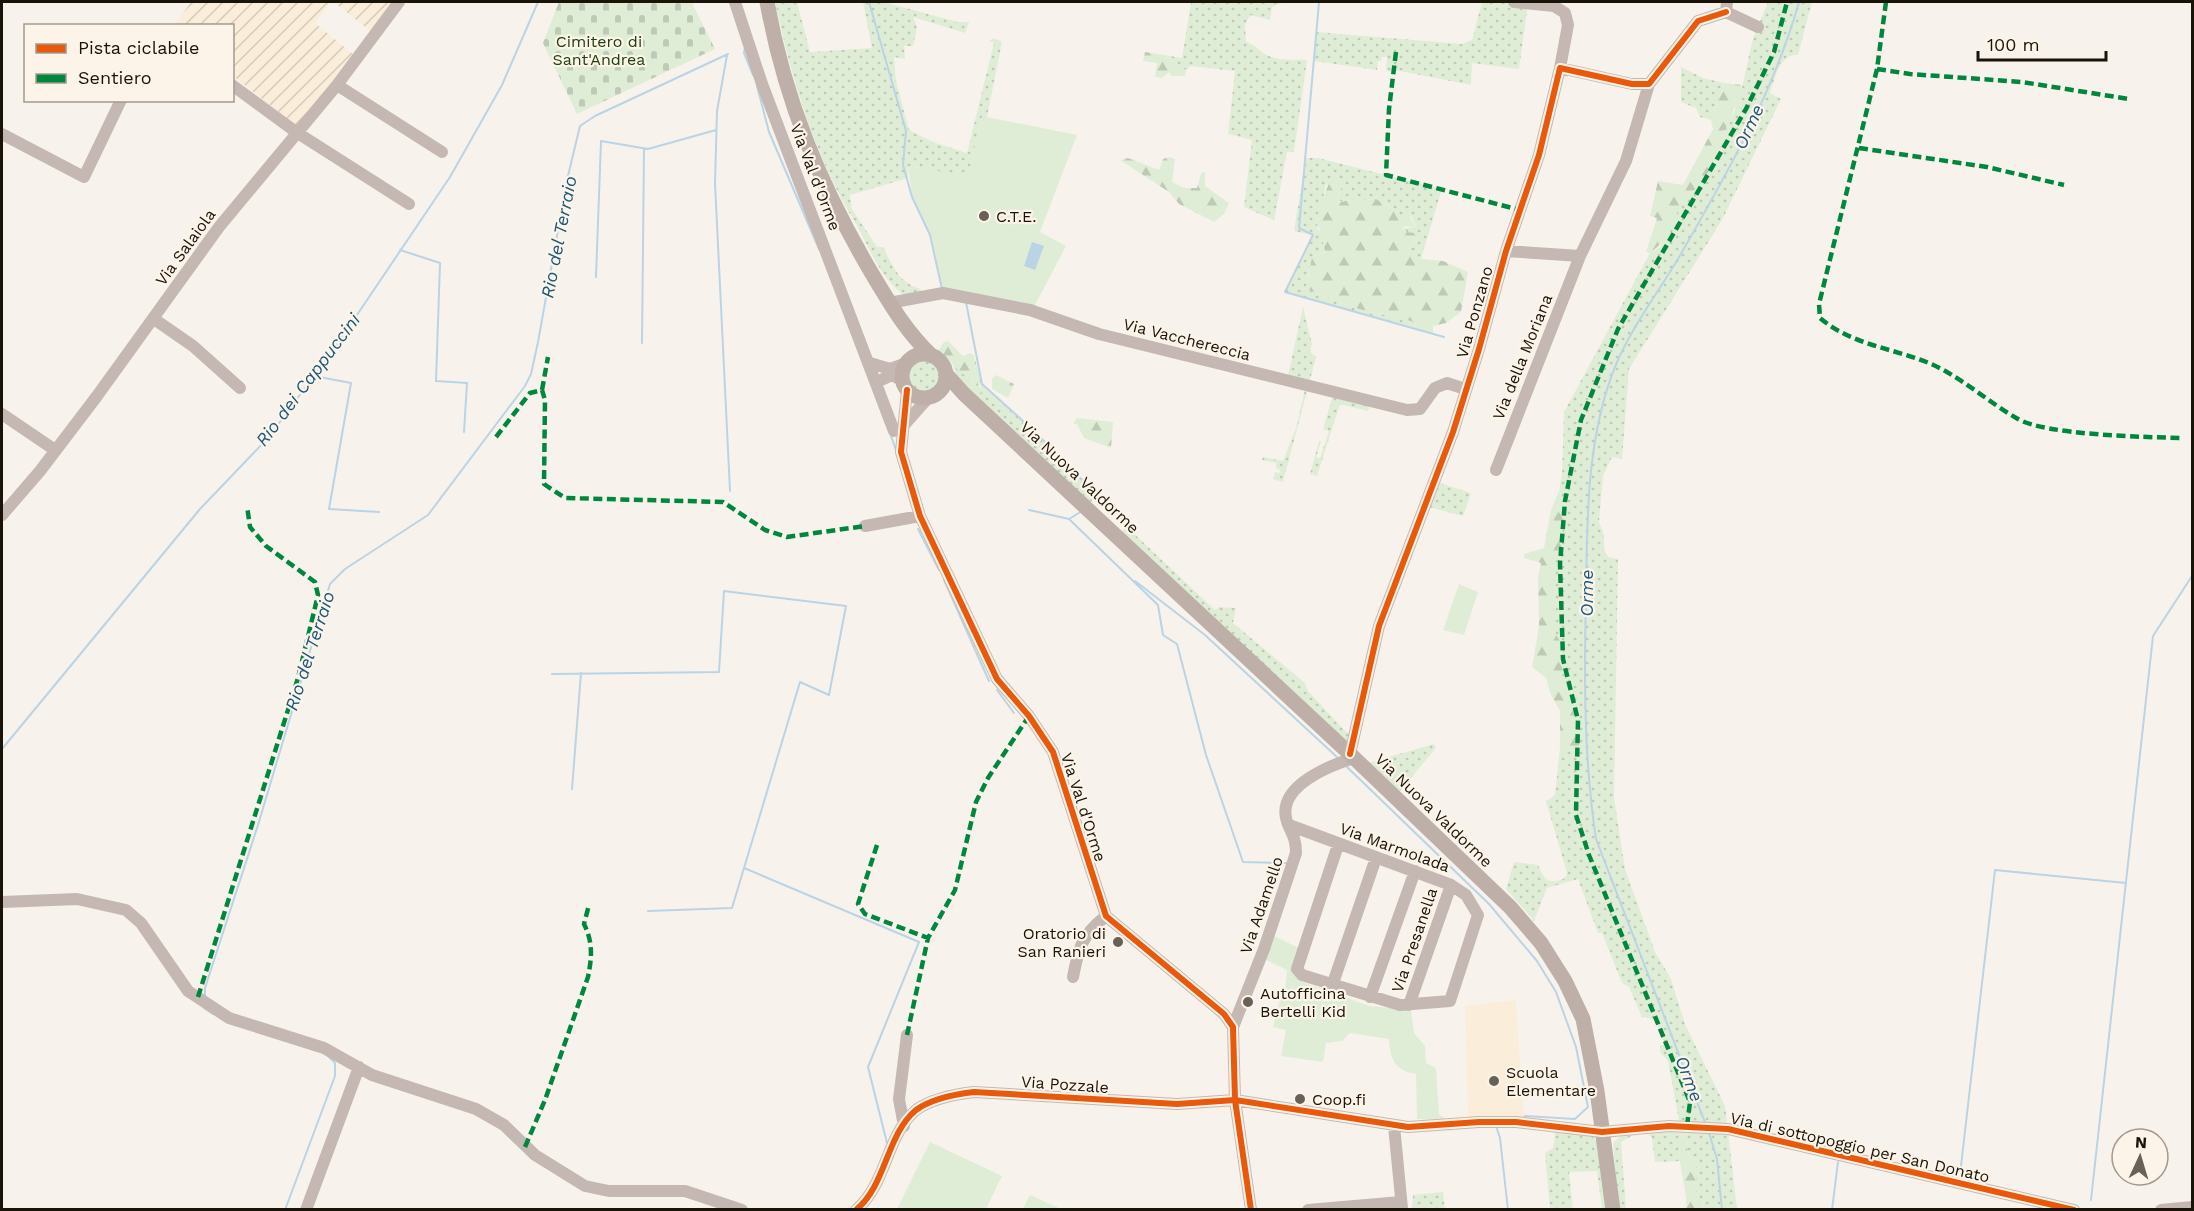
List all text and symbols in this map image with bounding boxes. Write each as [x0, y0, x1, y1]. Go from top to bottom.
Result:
legend [24, 24, 234, 102]
scale bar [1978, 24, 2106, 62]
park label: Cimitero di Sant'Andrea [553, 32, 645, 69]
text: 100 m [1987, 34, 2040, 55]
text: Pista ciclabile [78, 37, 199, 58]
text: Sentiero [78, 67, 152, 88]
water label: Orme [1729, 101, 1768, 153]
street label: Via Val d'Orme [786, 121, 845, 233]
water label: Rio del Terraio [536, 174, 581, 300]
street label: Via Salaiola [151, 205, 219, 289]
place label: C.T.E. [996, 207, 1036, 226]
marker: C.T.E. [977, 209, 991, 223]
street label: Via Ponzano [1452, 264, 1497, 360]
street label: Via della Moriana [1489, 292, 1556, 423]
water label: Rio dei Cappuccini [251, 308, 365, 450]
street label: Via Vacchereccia [1121, 314, 1252, 364]
street label: Via Nuova Valdorme [1016, 417, 1143, 537]
water label: Orme [1576, 569, 1597, 617]
water label: Rio del Terraio [280, 589, 339, 713]
street label: Via Nuova Valdorme [1371, 749, 1496, 871]
street label: Via Val d'Orme [1057, 750, 1110, 864]
street label: Via Marmolada [1337, 819, 1452, 876]
street label: Via Adamello [1236, 854, 1287, 956]
street label: Via Presanella [1388, 885, 1441, 995]
place label: Oratorio di San Ranieri [1018, 924, 1106, 961]
marker: Oratorio di San Ranieri [1111, 935, 1125, 949]
place label: Autofficina Bertelli Kid [1260, 984, 1346, 1021]
marker: Autofficina Bertelli Kid [1241, 995, 1255, 1009]
water label: Orme [1671, 1053, 1708, 1105]
place label: Scuola Elementare [1506, 1063, 1596, 1100]
street label: Via Pozzale [1020, 1072, 1110, 1097]
marker: Scuola Elementare [1487, 1074, 1501, 1088]
place label: Coop.fi [1312, 1090, 1366, 1109]
marker: Coop.fi [1293, 1092, 1307, 1106]
street label: Via di sottopoggio per San Donato [1728, 1108, 1992, 1187]
north arrow [2110, 1127, 2170, 1187]
text: N [2134, 1133, 2148, 1152]

